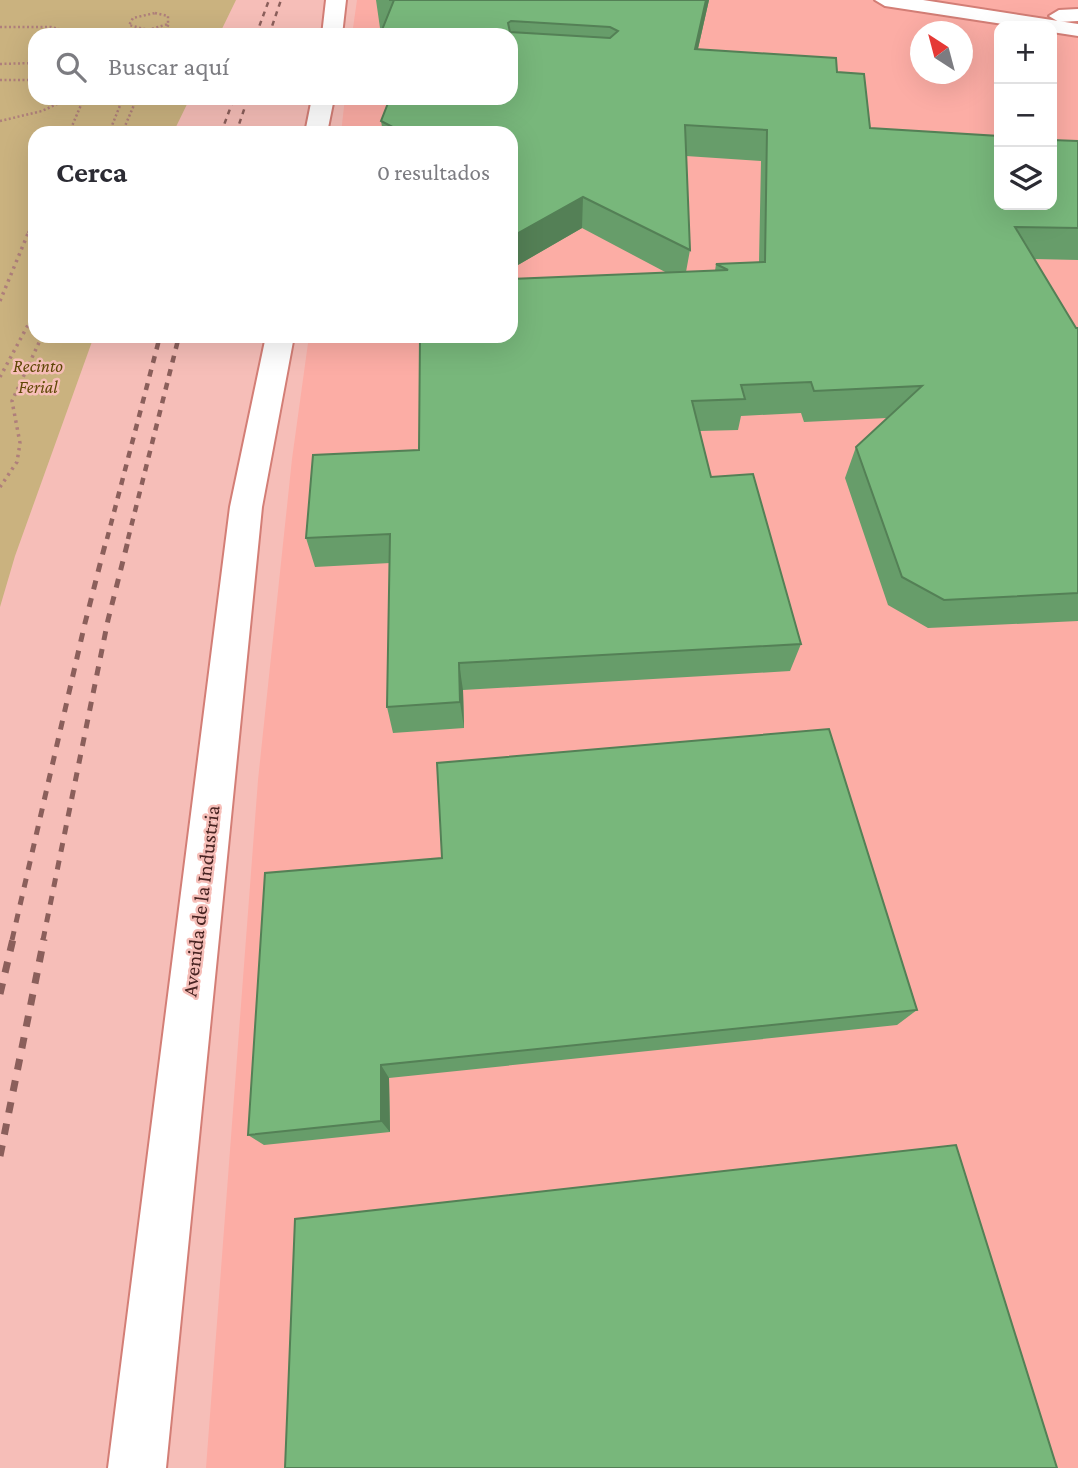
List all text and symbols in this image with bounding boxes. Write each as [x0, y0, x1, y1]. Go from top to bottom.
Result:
north arrow [910, 21, 973, 84]
map controls [994, 21, 1057, 210]
button: + [994, 21, 1057, 84]
search box [28, 28, 518, 105]
icon: search [52, 48, 90, 86]
text: Buscar aquí [108, 52, 229, 81]
button: − [994, 84, 1057, 147]
button: layers [994, 147, 1057, 210]
text: Cerca [56, 155, 127, 188]
text: 0 resultados [377, 159, 490, 185]
park label: Recinto Ferial [13, 356, 63, 397]
street label: Avenida de la Industria [177, 804, 225, 998]

